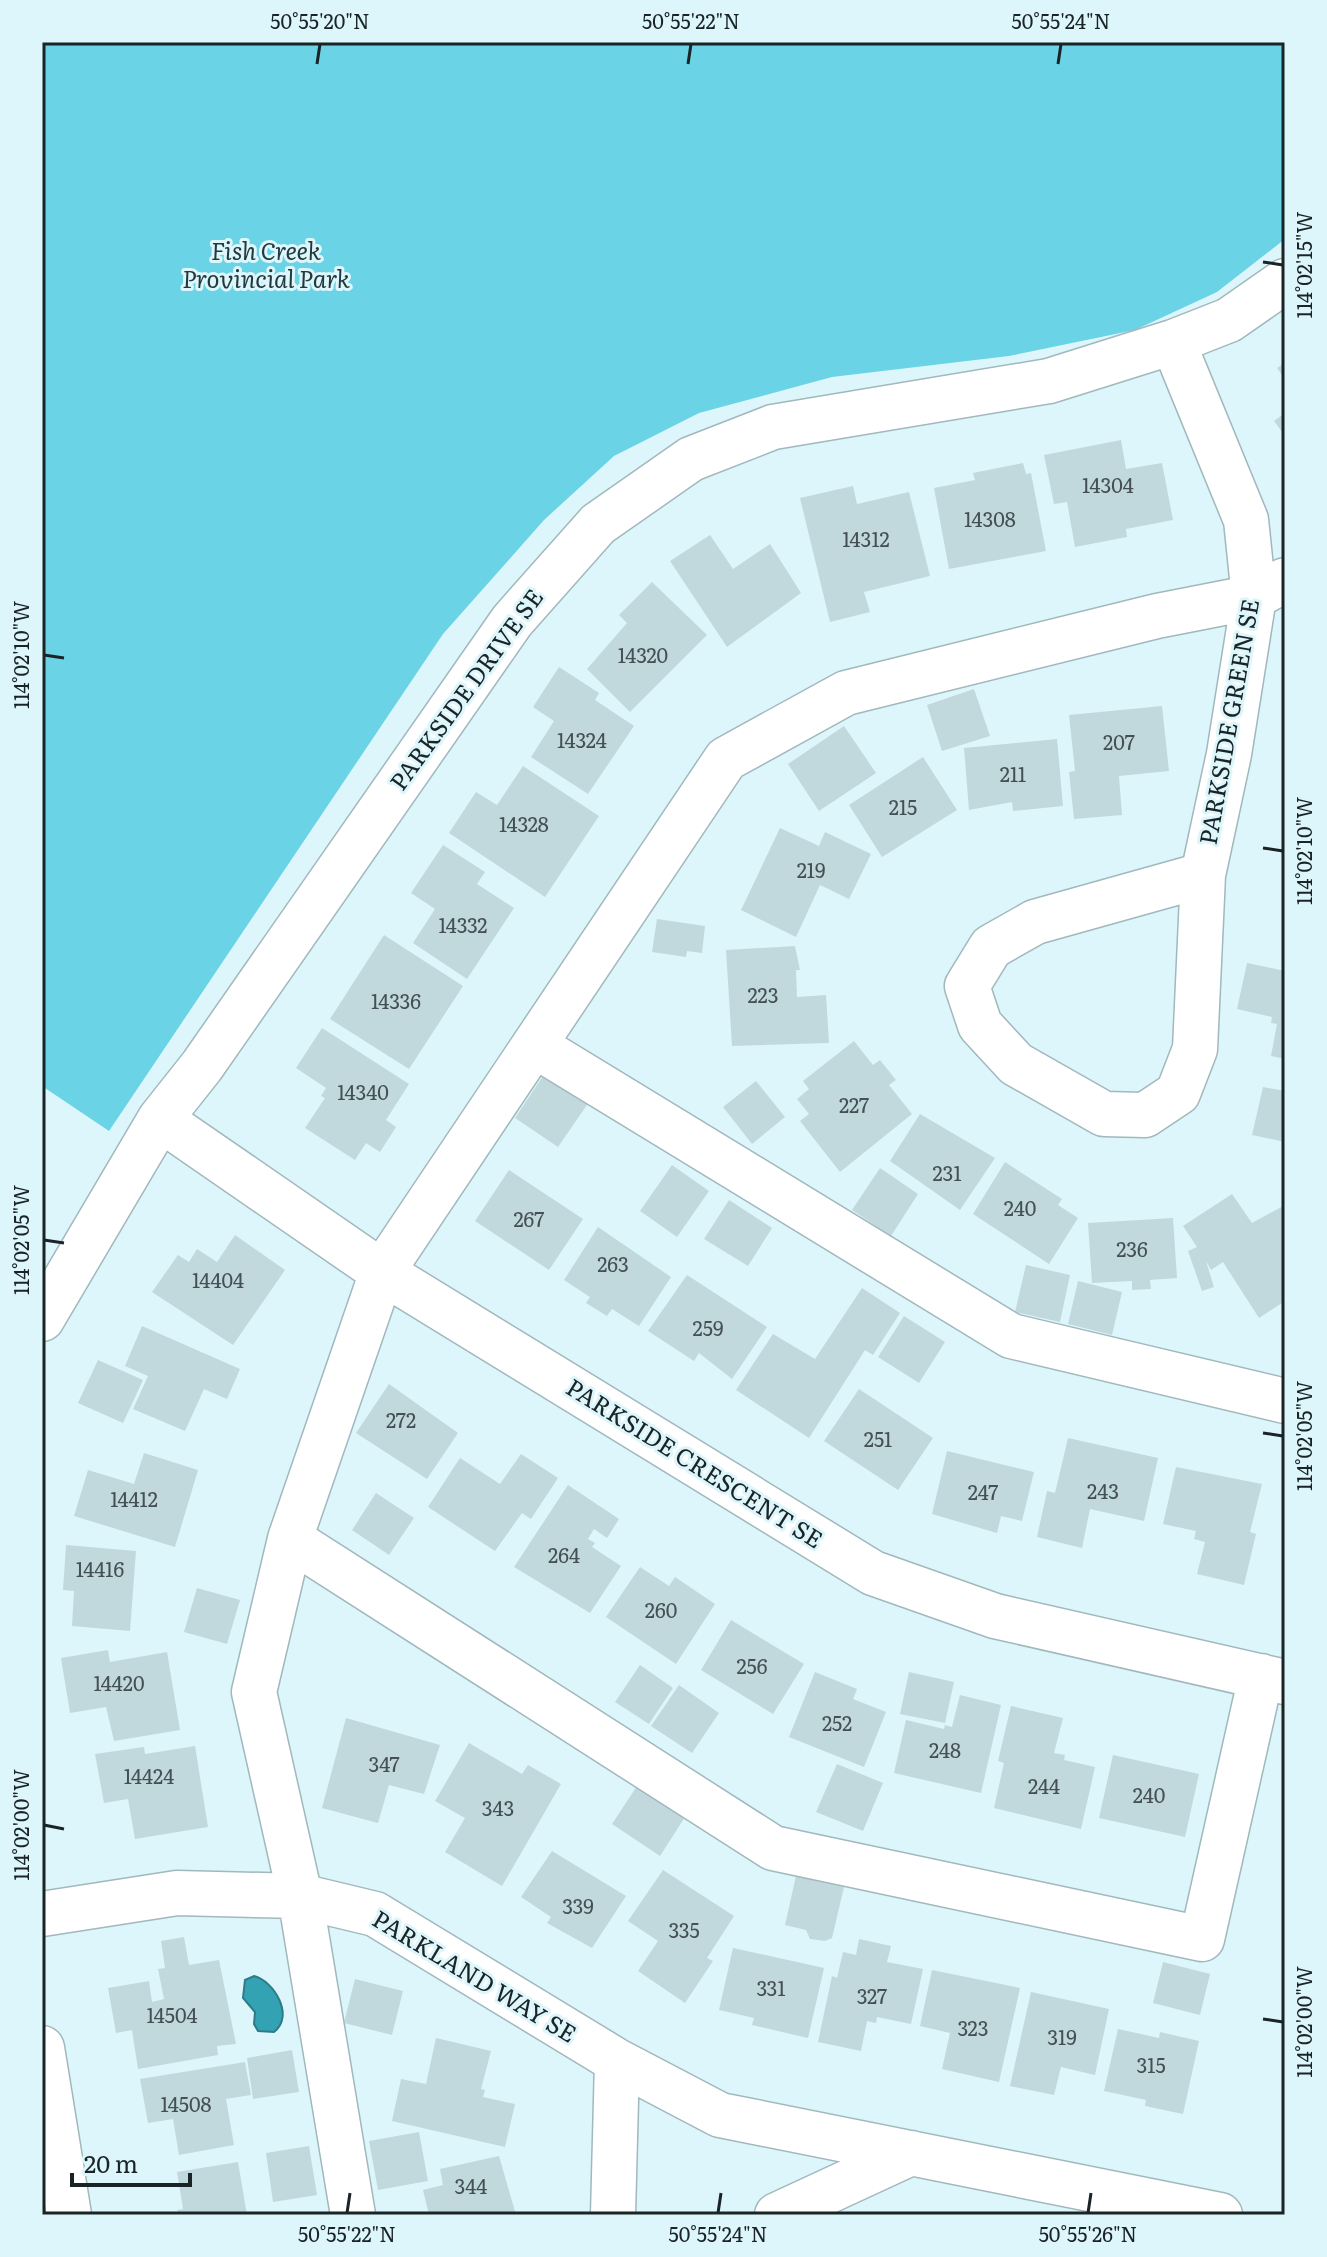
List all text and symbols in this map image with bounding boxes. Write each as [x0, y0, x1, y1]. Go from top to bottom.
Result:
text: 50°55'20"N [270, 5, 370, 35]
text: 50°55'22"N [642, 5, 740, 35]
text: 50°55'24"N [1012, 5, 1110, 35]
text: 114°02'15"W [1288, 211, 1318, 318]
park label: Fish Creek Provincial Park [182, 232, 351, 295]
house number: 14304 [1082, 469, 1134, 499]
house number: 14308 [964, 503, 1016, 533]
house number: 14312 [842, 523, 890, 553]
street label: PARKSIDE DRIVE SE [380, 580, 550, 797]
street label: PARKSIDE GREEN SE [1189, 596, 1266, 847]
text: 114°02'10"W [5, 601, 35, 709]
house number: 14320 [618, 639, 668, 669]
house number: 14324 [557, 724, 607, 754]
house number: 207 [1103, 726, 1135, 756]
house number: 211 [1000, 758, 1026, 788]
house number: 215 [889, 791, 917, 821]
text: 114°02'10"W [1288, 797, 1318, 905]
house number: 14328 [499, 808, 549, 838]
house number: 219 [797, 854, 825, 884]
house number: 14332 [439, 909, 487, 939]
house number: 223 [747, 979, 779, 1009]
house number: 14336 [371, 985, 421, 1015]
house number: 14340 [337, 1076, 389, 1106]
house number: 227 [839, 1089, 869, 1119]
house number: 231 [932, 1157, 962, 1187]
text: 114°02'05"W [5, 1185, 35, 1295]
house number: 240 [1004, 1192, 1036, 1222]
house number: 267 [513, 1203, 545, 1233]
house number: 236 [1116, 1233, 1148, 1263]
house number: 263 [597, 1248, 629, 1278]
house number: 14404 [192, 1264, 244, 1294]
house number: 259 [693, 1312, 723, 1342]
street label: PARKSIDE CRESCENT SE [560, 1368, 830, 1555]
text: 114°02'05"W [1288, 1381, 1318, 1491]
house number: 272 [386, 1404, 416, 1434]
house number: 251 [864, 1423, 892, 1453]
house number: 243 [1087, 1475, 1119, 1505]
house number: 247 [968, 1476, 998, 1506]
house number: 14412 [110, 1483, 158, 1513]
house number: 264 [548, 1539, 580, 1569]
house number: 14416 [76, 1553, 124, 1583]
house number: 260 [645, 1594, 677, 1624]
house number: 256 [736, 1650, 768, 1680]
house number: 14420 [93, 1667, 145, 1697]
house number: 252 [822, 1707, 852, 1737]
house number: 248 [929, 1734, 961, 1764]
house number: 347 [368, 1748, 400, 1778]
house number: 14424 [124, 1760, 174, 1790]
text: 114°02'00"W [5, 1769, 35, 1881]
house number: 244 [1028, 1770, 1060, 1800]
house number: 240 [1133, 1779, 1165, 1809]
house number: 343 [482, 1792, 514, 1822]
house number: 339 [562, 1890, 594, 1920]
street label: PARKLAND WAY SE [367, 1900, 584, 2050]
house number: 335 [668, 1914, 700, 1944]
text: 114°02'00"W [1288, 1966, 1318, 2078]
house number: 331 [756, 1972, 786, 2002]
house number: 327 [857, 1980, 887, 2010]
house number: 14504 [146, 1999, 198, 2029]
house number: 323 [957, 2012, 989, 2042]
house number: 319 [1047, 2021, 1077, 2051]
house number: 315 [1136, 2049, 1166, 2079]
house number: 14508 [160, 2088, 212, 2118]
scale bar [72, 2137, 190, 2187]
text: 20 m [84, 2145, 138, 2180]
house number: 344 [455, 2170, 487, 2200]
text: 50°55'22"N [298, 2218, 396, 2248]
text: 50°55'24"N [669, 2218, 767, 2248]
text: 50°55'26"N [1039, 2218, 1137, 2248]

